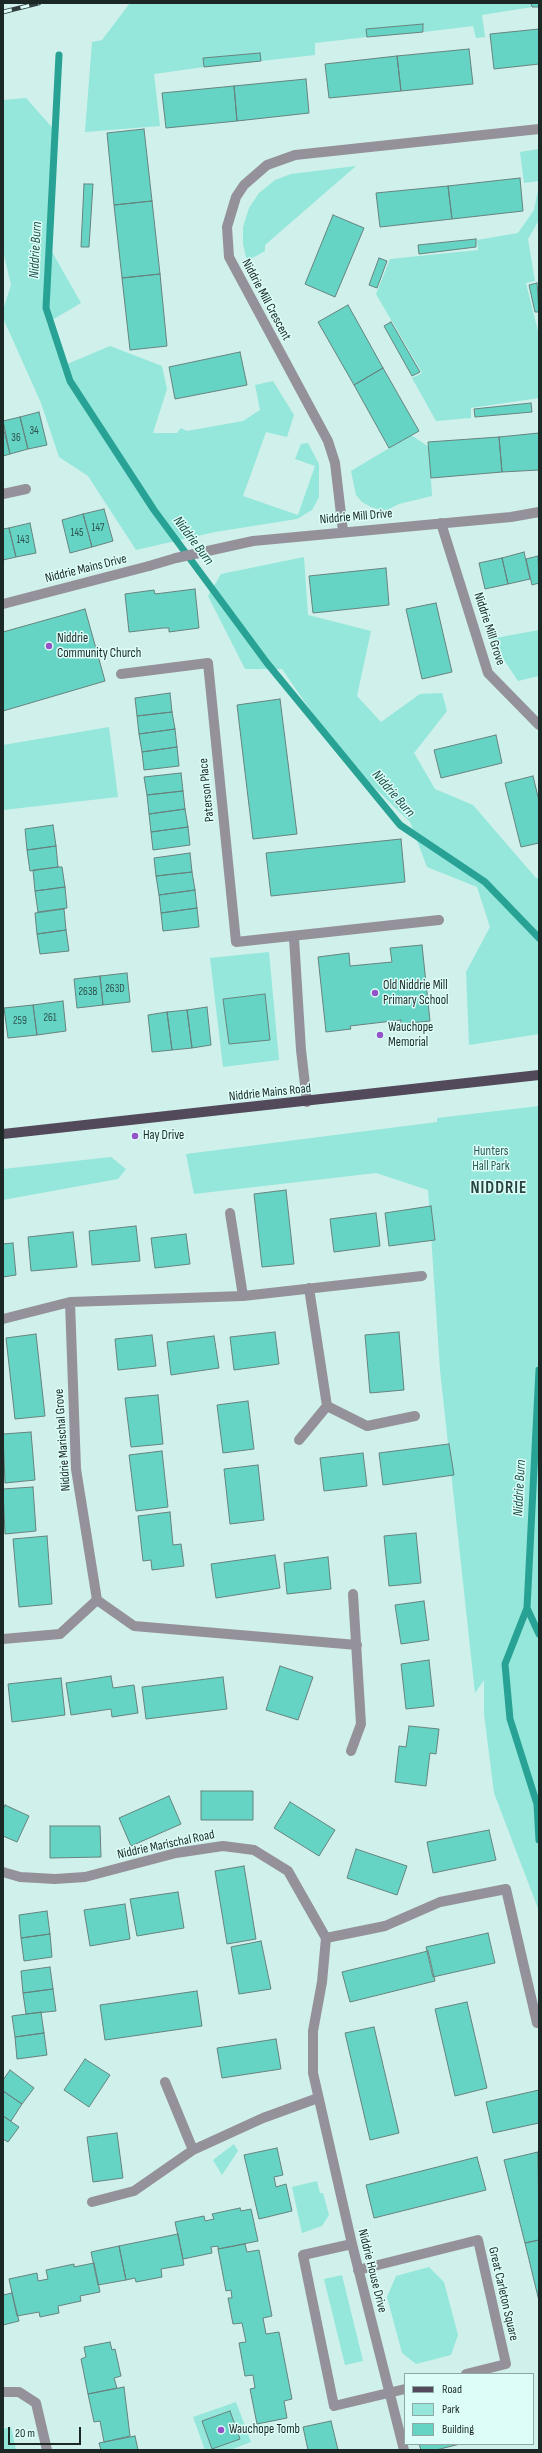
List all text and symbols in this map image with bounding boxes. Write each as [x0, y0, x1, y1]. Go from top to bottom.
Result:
water label: Niddrie Burn [26, 221, 46, 279]
street label: Niddrie Mill Crescent [238, 257, 294, 343]
house number: 34 [29, 424, 39, 438]
house number: 36 [11, 431, 21, 445]
street label: Niddrie Mill Drive [319, 506, 393, 528]
water label: Niddrie Burn [169, 513, 217, 569]
house number: 147 [92, 521, 104, 535]
house number: 145 [71, 526, 83, 540]
house number: 143 [16, 533, 30, 547]
street label: Niddrie Mains Drive [44, 551, 128, 587]
street label: Niddrie Mill Grove [470, 591, 508, 667]
place label: Niddrie Community Church [57, 631, 141, 662]
marker: Niddrie Community Church [44, 641, 54, 651]
street label: Paterson Place [196, 757, 218, 823]
water label: Niddrie Burn [368, 767, 418, 821]
place label: Old Niddrie Mill Primary School [383, 978, 448, 1009]
house number: 263D [105, 982, 125, 996]
house number: 263B [79, 985, 97, 999]
marker: Old Niddrie Mill Primary School [370, 988, 380, 998]
house number: 261 [43, 1011, 57, 1025]
house number: 259 [13, 1014, 27, 1028]
place label: Wauchope Memorial [388, 1020, 433, 1051]
marker: Wauchope Memorial [375, 1030, 385, 1040]
street label: Niddrie Mains Road [228, 1081, 312, 1105]
place label: Hay Drive [143, 1128, 184, 1144]
marker: Hay Drive [130, 1131, 140, 1141]
park label: Hunters Hall Park [472, 1144, 510, 1175]
district label: NIDDRIE [471, 1179, 527, 1199]
street label: Niddrie Marischal Grove [52, 1388, 74, 1492]
water label: Niddrie Burn [510, 1459, 530, 1517]
street label: Niddrie Marischal Road [116, 1827, 216, 1863]
street label: Niddrie House Drive [354, 2228, 390, 2314]
street label: Great Carleton Square [485, 2246, 521, 2342]
legend [404, 2373, 534, 2445]
text: Road [442, 2382, 462, 2397]
text: Park [442, 2402, 460, 2417]
scale bar [10, 2419, 83, 2445]
place label: Wauchope Tomb [229, 2422, 300, 2438]
text: Building [442, 2422, 474, 2437]
marker: Wauchope Tomb [216, 2425, 226, 2435]
text: 20 m [15, 2426, 35, 2441]

